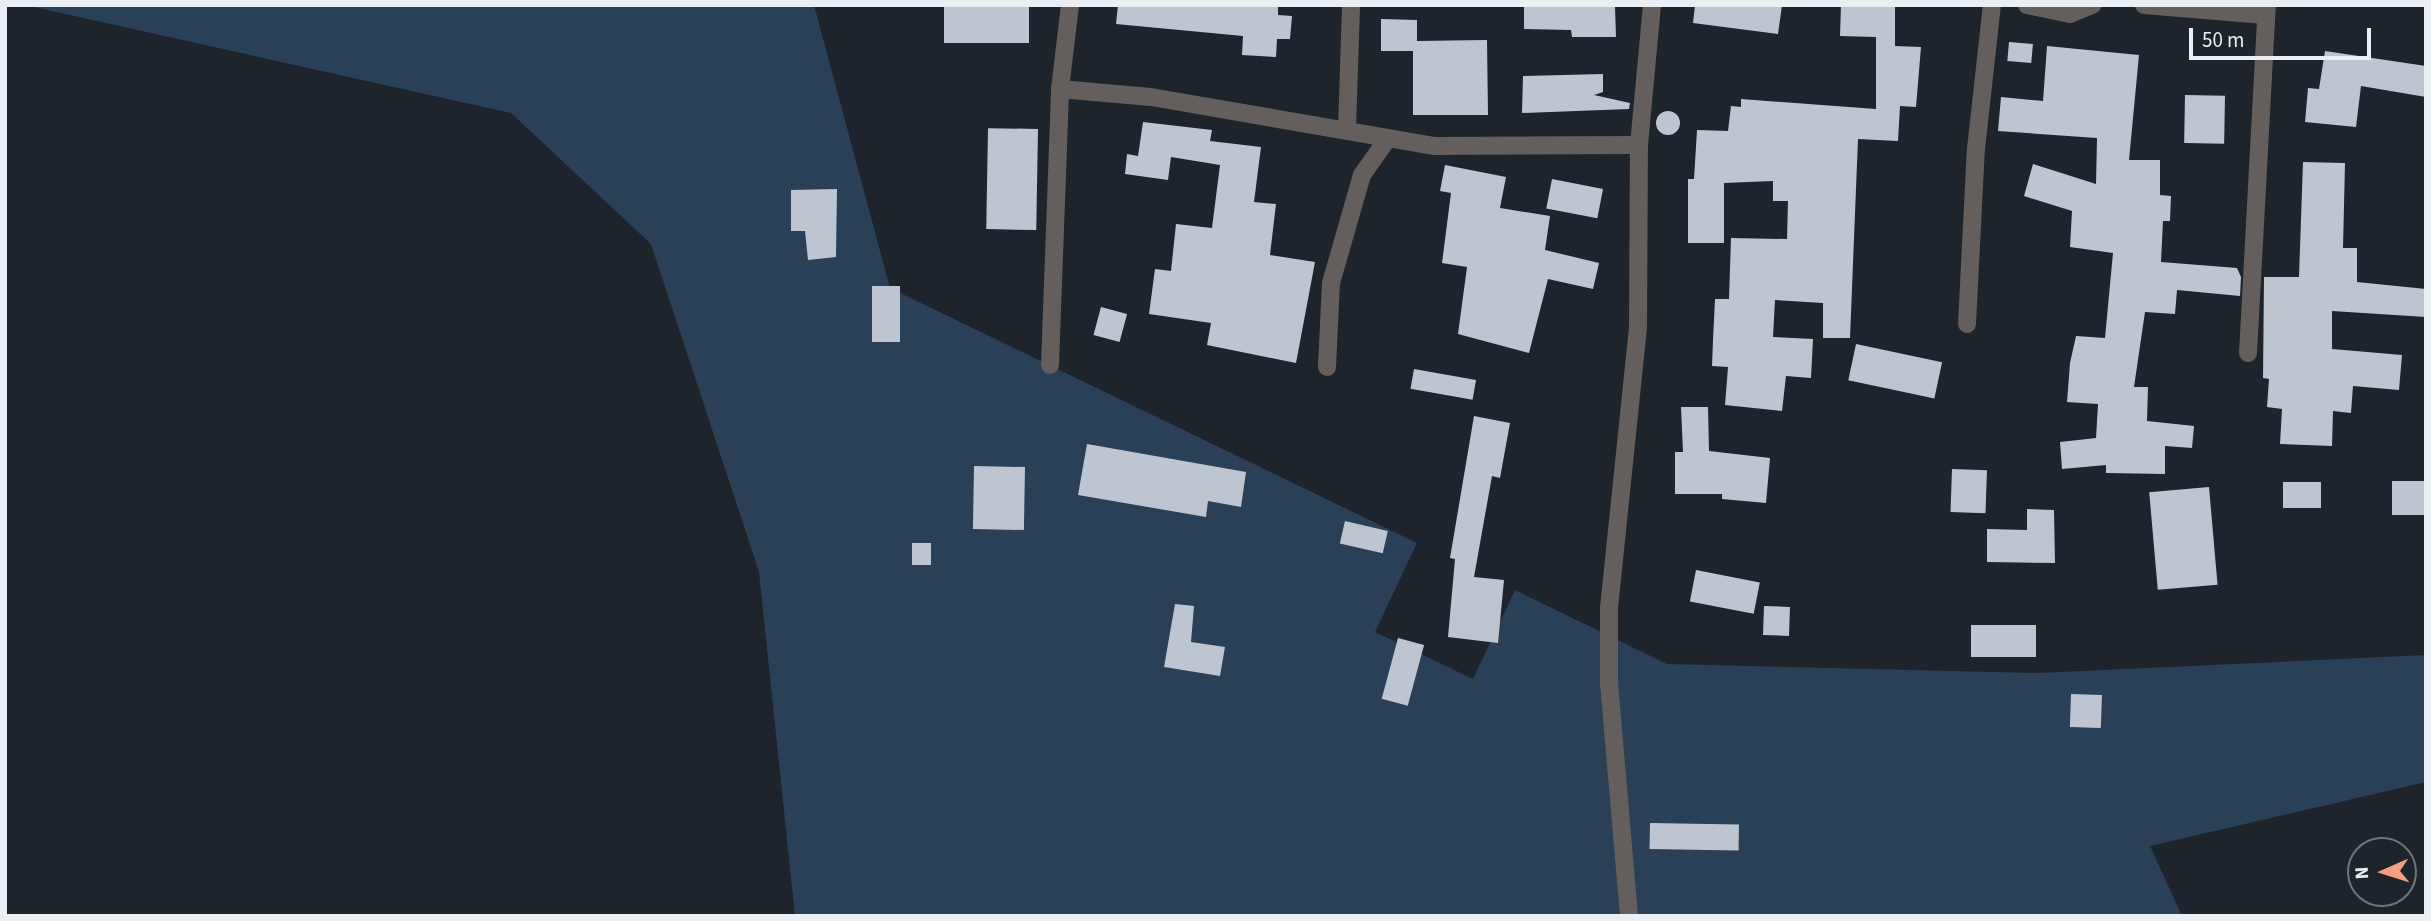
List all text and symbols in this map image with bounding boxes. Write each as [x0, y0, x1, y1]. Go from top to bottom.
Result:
scale bar [2193, 14, 2375, 58]
text: 50 m [2202, 25, 2244, 55]
north arrow [2347, 837, 2417, 907]
text: N [2349, 866, 2376, 880]

